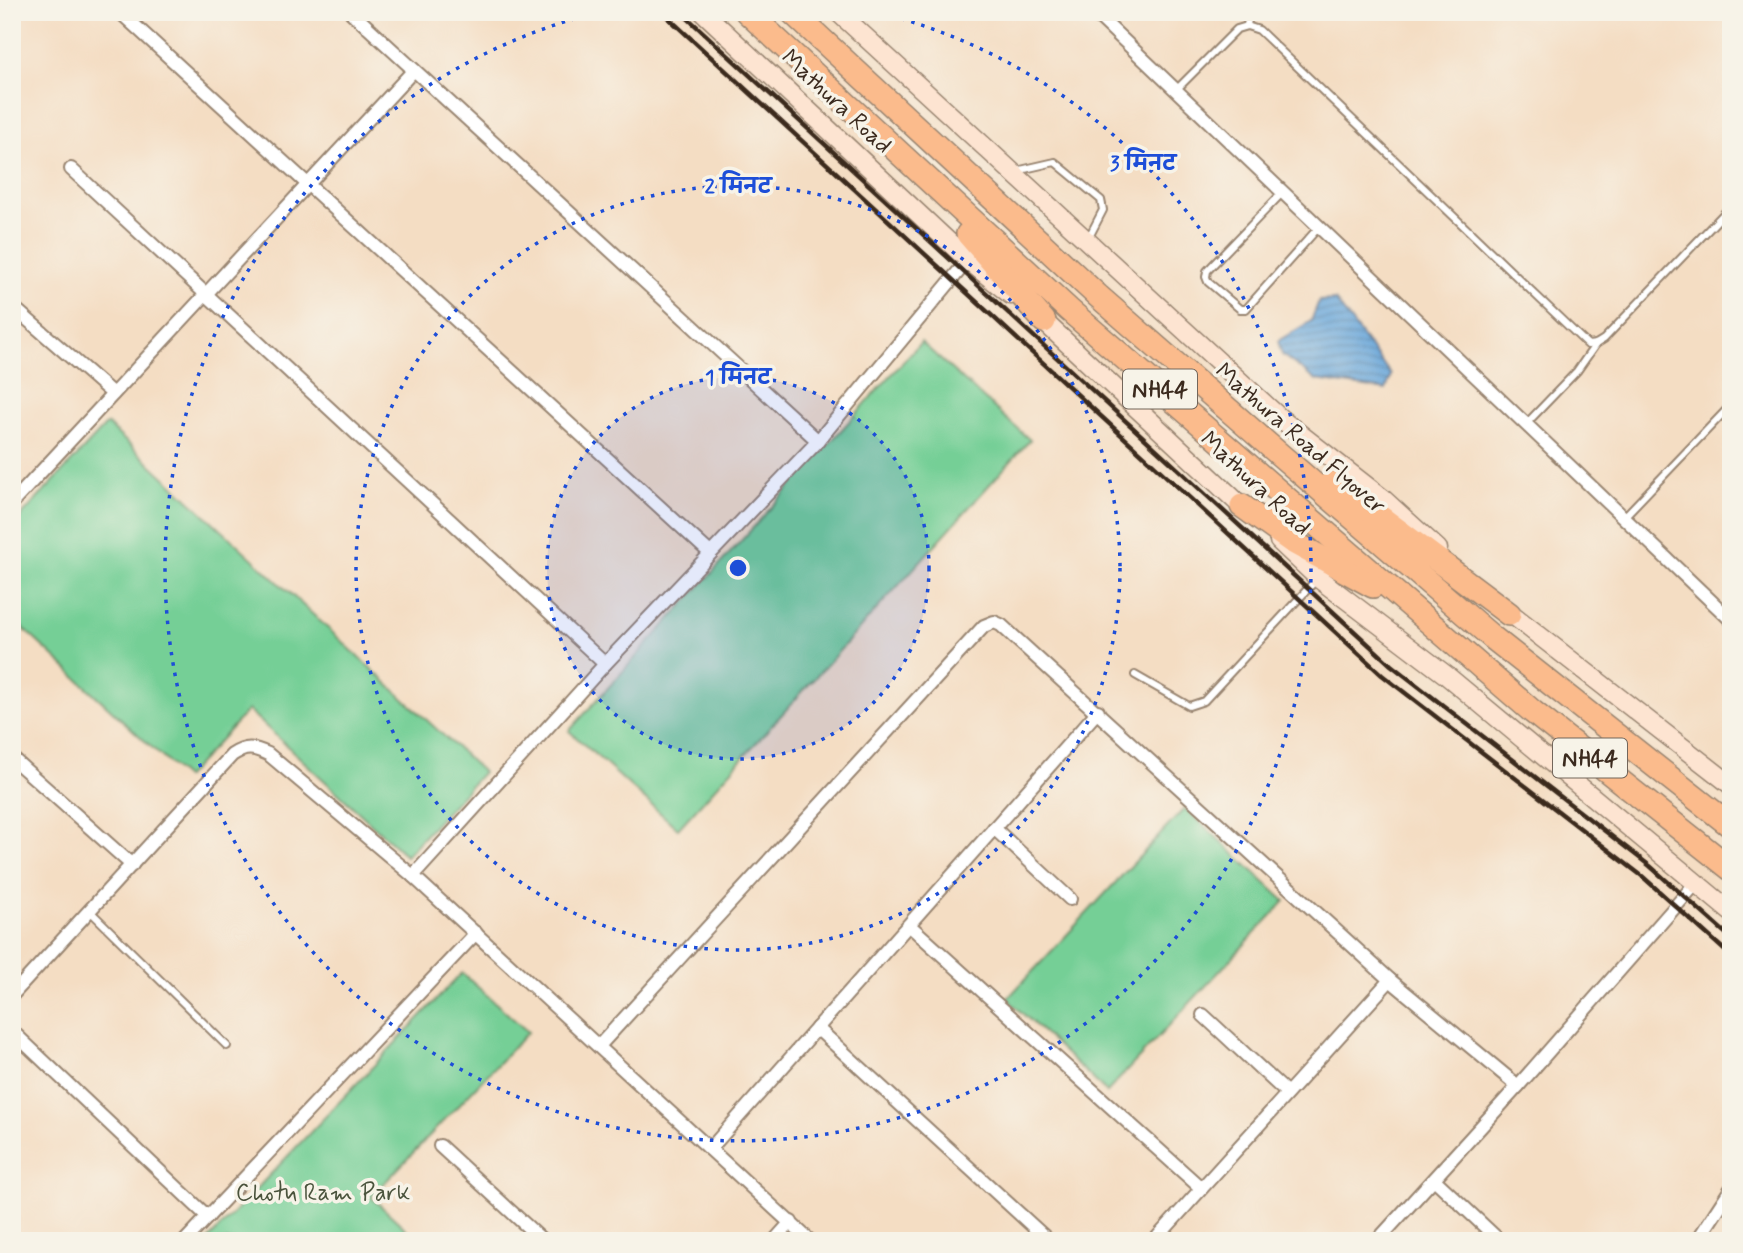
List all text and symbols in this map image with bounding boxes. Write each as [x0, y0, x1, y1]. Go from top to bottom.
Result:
street label: Mathura Road [774, 43, 898, 161]
text: 3 मिनट [1110, 147, 1178, 178]
text: 2 मिनट [705, 170, 774, 201]
street label: Mathura Road Flyover [1210, 356, 1392, 520]
text: 1 मिनट [705, 361, 773, 392]
road number: NH44 [1123, 370, 1197, 408]
street label: Mathura Road [1195, 425, 1317, 541]
centre of rings [726, 556, 750, 580]
road number: NH44 [1553, 738, 1627, 778]
park label: Chotu Ram Park [236, 1178, 410, 1209]

